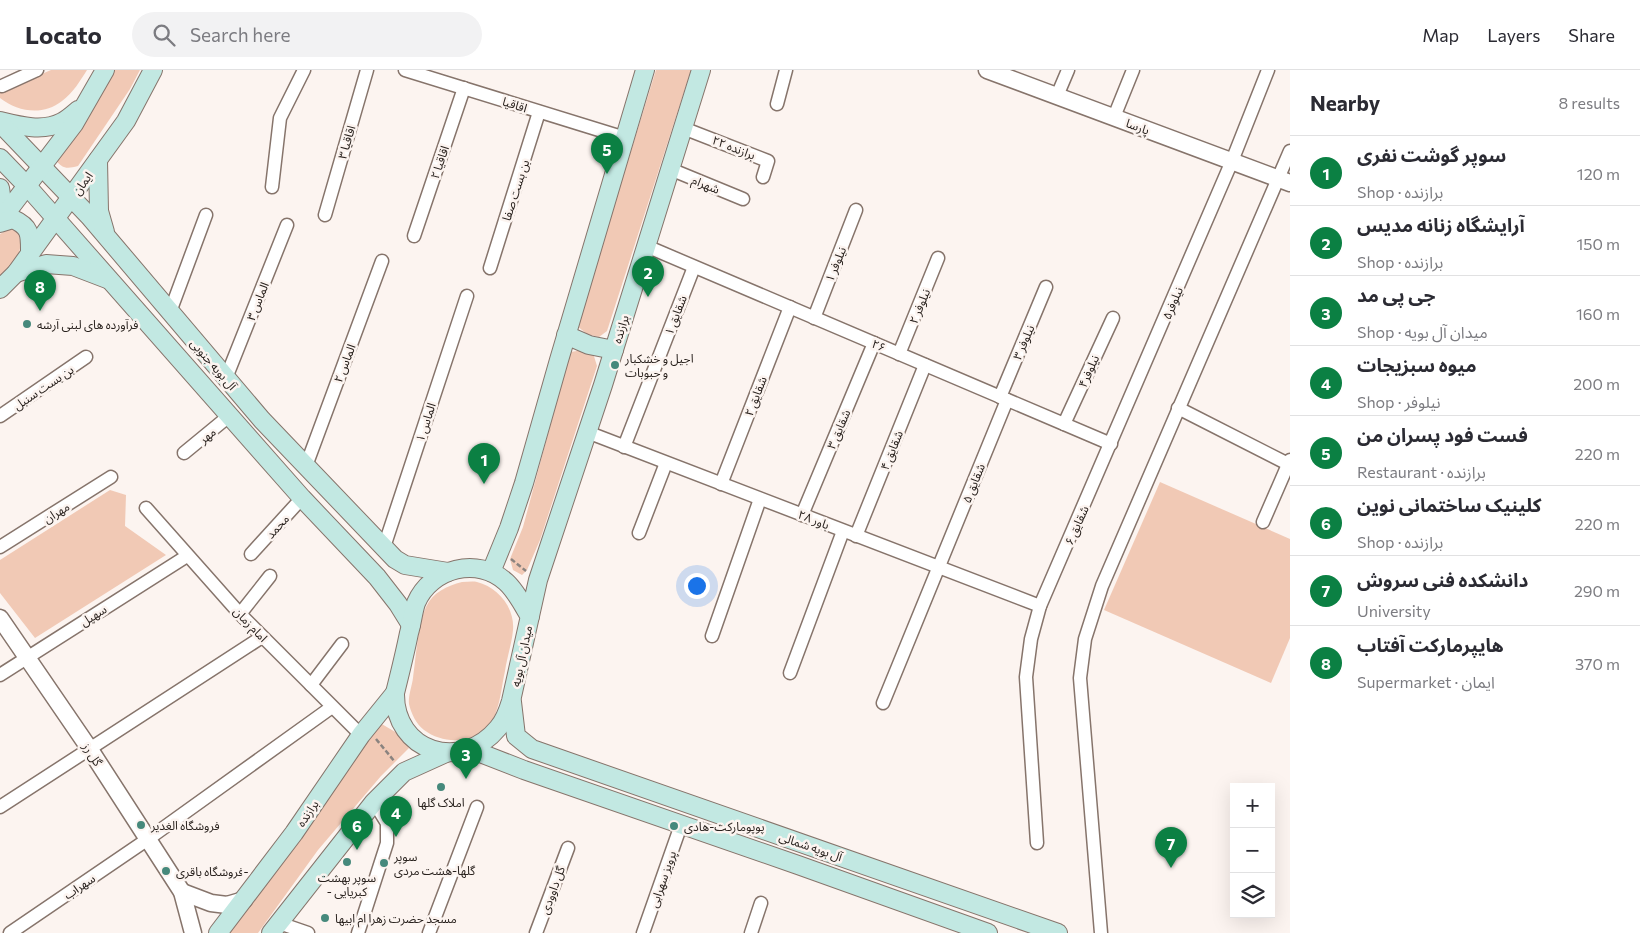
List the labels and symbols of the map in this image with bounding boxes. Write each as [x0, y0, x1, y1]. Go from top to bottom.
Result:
street label: اقاقیا [501, 93, 529, 116]
street label: پارسا [1124, 115, 1152, 139]
street label: اقاقیا ۳ [335, 123, 359, 161]
street label: برازنده ۲۲ [710, 132, 758, 163]
pin: 5 [591, 133, 623, 174]
street label: اقاقیا ۲ [427, 143, 452, 181]
street label: بن بست صفا [499, 158, 532, 223]
street label: ایمان [69, 169, 96, 198]
street label: شهرام [689, 172, 722, 199]
street label: نیلوفر ۱ [822, 245, 849, 284]
pin: 2 [632, 256, 664, 297]
pin: 8 [24, 270, 56, 311]
street label: الماس ۳ [243, 280, 272, 323]
street label: نیلوفر۵ [1159, 285, 1186, 322]
street label: نیلوفر ۲ [906, 287, 933, 326]
street label: شقایق ۱ [661, 293, 691, 338]
street label: برازنده [609, 313, 632, 345]
place label: فرآورده های لبنی آرشه [37, 317, 138, 332]
marker: فرآورده های لبنی آرشه [21, 318, 33, 330]
street label: نیلوفر ۳ [1009, 323, 1038, 362]
street label: آل بویه جنوبی [187, 336, 240, 393]
street label: ۲۶ [870, 336, 888, 354]
street label: الماس ۲ [330, 342, 359, 385]
place label: اجیل و خشکبار و حبوبات [624, 351, 694, 380]
street label: نیلوفر۴ [1075, 353, 1102, 390]
marker: اجیل و خشکبار و حبوبات [609, 359, 621, 371]
street label: بن بست سنبل [10, 362, 76, 413]
street label: شقایق ۲ [741, 374, 771, 419]
street label: الماس ۱ [412, 401, 439, 444]
street label: شقایق ۳ [823, 407, 854, 452]
street label: مهر [195, 424, 219, 447]
street label: شقایق ۴ [877, 428, 907, 473]
pin: 1 [468, 443, 500, 484]
street label: شقایق ۵ [959, 461, 989, 506]
street label: مهران [40, 499, 72, 526]
street label: شقایق ۶ [1061, 503, 1093, 548]
street label: باور ۲۸ [796, 507, 832, 532]
street label: محمد [263, 511, 291, 541]
your location [684, 573, 710, 599]
street label: سهیل [77, 601, 109, 629]
street label: امام زمان [229, 604, 271, 646]
street label: میدان آل بویه [508, 624, 535, 688]
pin: 3 [450, 738, 482, 779]
street label: گل رز [79, 739, 106, 770]
marker: املاک گلها [435, 781, 447, 793]
place label: املاک گلها [417, 795, 465, 810]
pin: 4 [380, 796, 412, 837]
street label: برازنده [293, 797, 322, 830]
pin: 6 [341, 809, 373, 850]
place label: فروشگاه الغدیر [150, 818, 220, 833]
marker: فروشگاه الغدیر [135, 819, 147, 831]
place label: پوپومارکت-هادی [684, 819, 765, 835]
marker: پوپومارکت-هادی [668, 820, 680, 832]
pin: 7 [1155, 827, 1187, 868]
street label: آل بویه شمالی [777, 829, 845, 865]
place label: سوپر گلها-هشت مردی [393, 849, 476, 878]
street label: پرویز سهرابی [646, 849, 680, 910]
marker: سوپر بهشت - کبریایی [341, 856, 353, 868]
marker: سوپر گلها-هشت مردی [378, 857, 390, 869]
street label: گل داوودی [537, 863, 568, 916]
place label: فروشگاه باقری- [176, 864, 249, 879]
marker: فروشگاه باقری- [160, 865, 172, 877]
street label: سهراب [61, 870, 98, 903]
place label: سوپر بهشت - کبریایی [318, 870, 376, 899]
place label: مسجد حضرت زهرا ام ابیها [335, 911, 457, 928]
marker: مسجد حضرت زهرا ام ابیها [319, 912, 331, 924]

